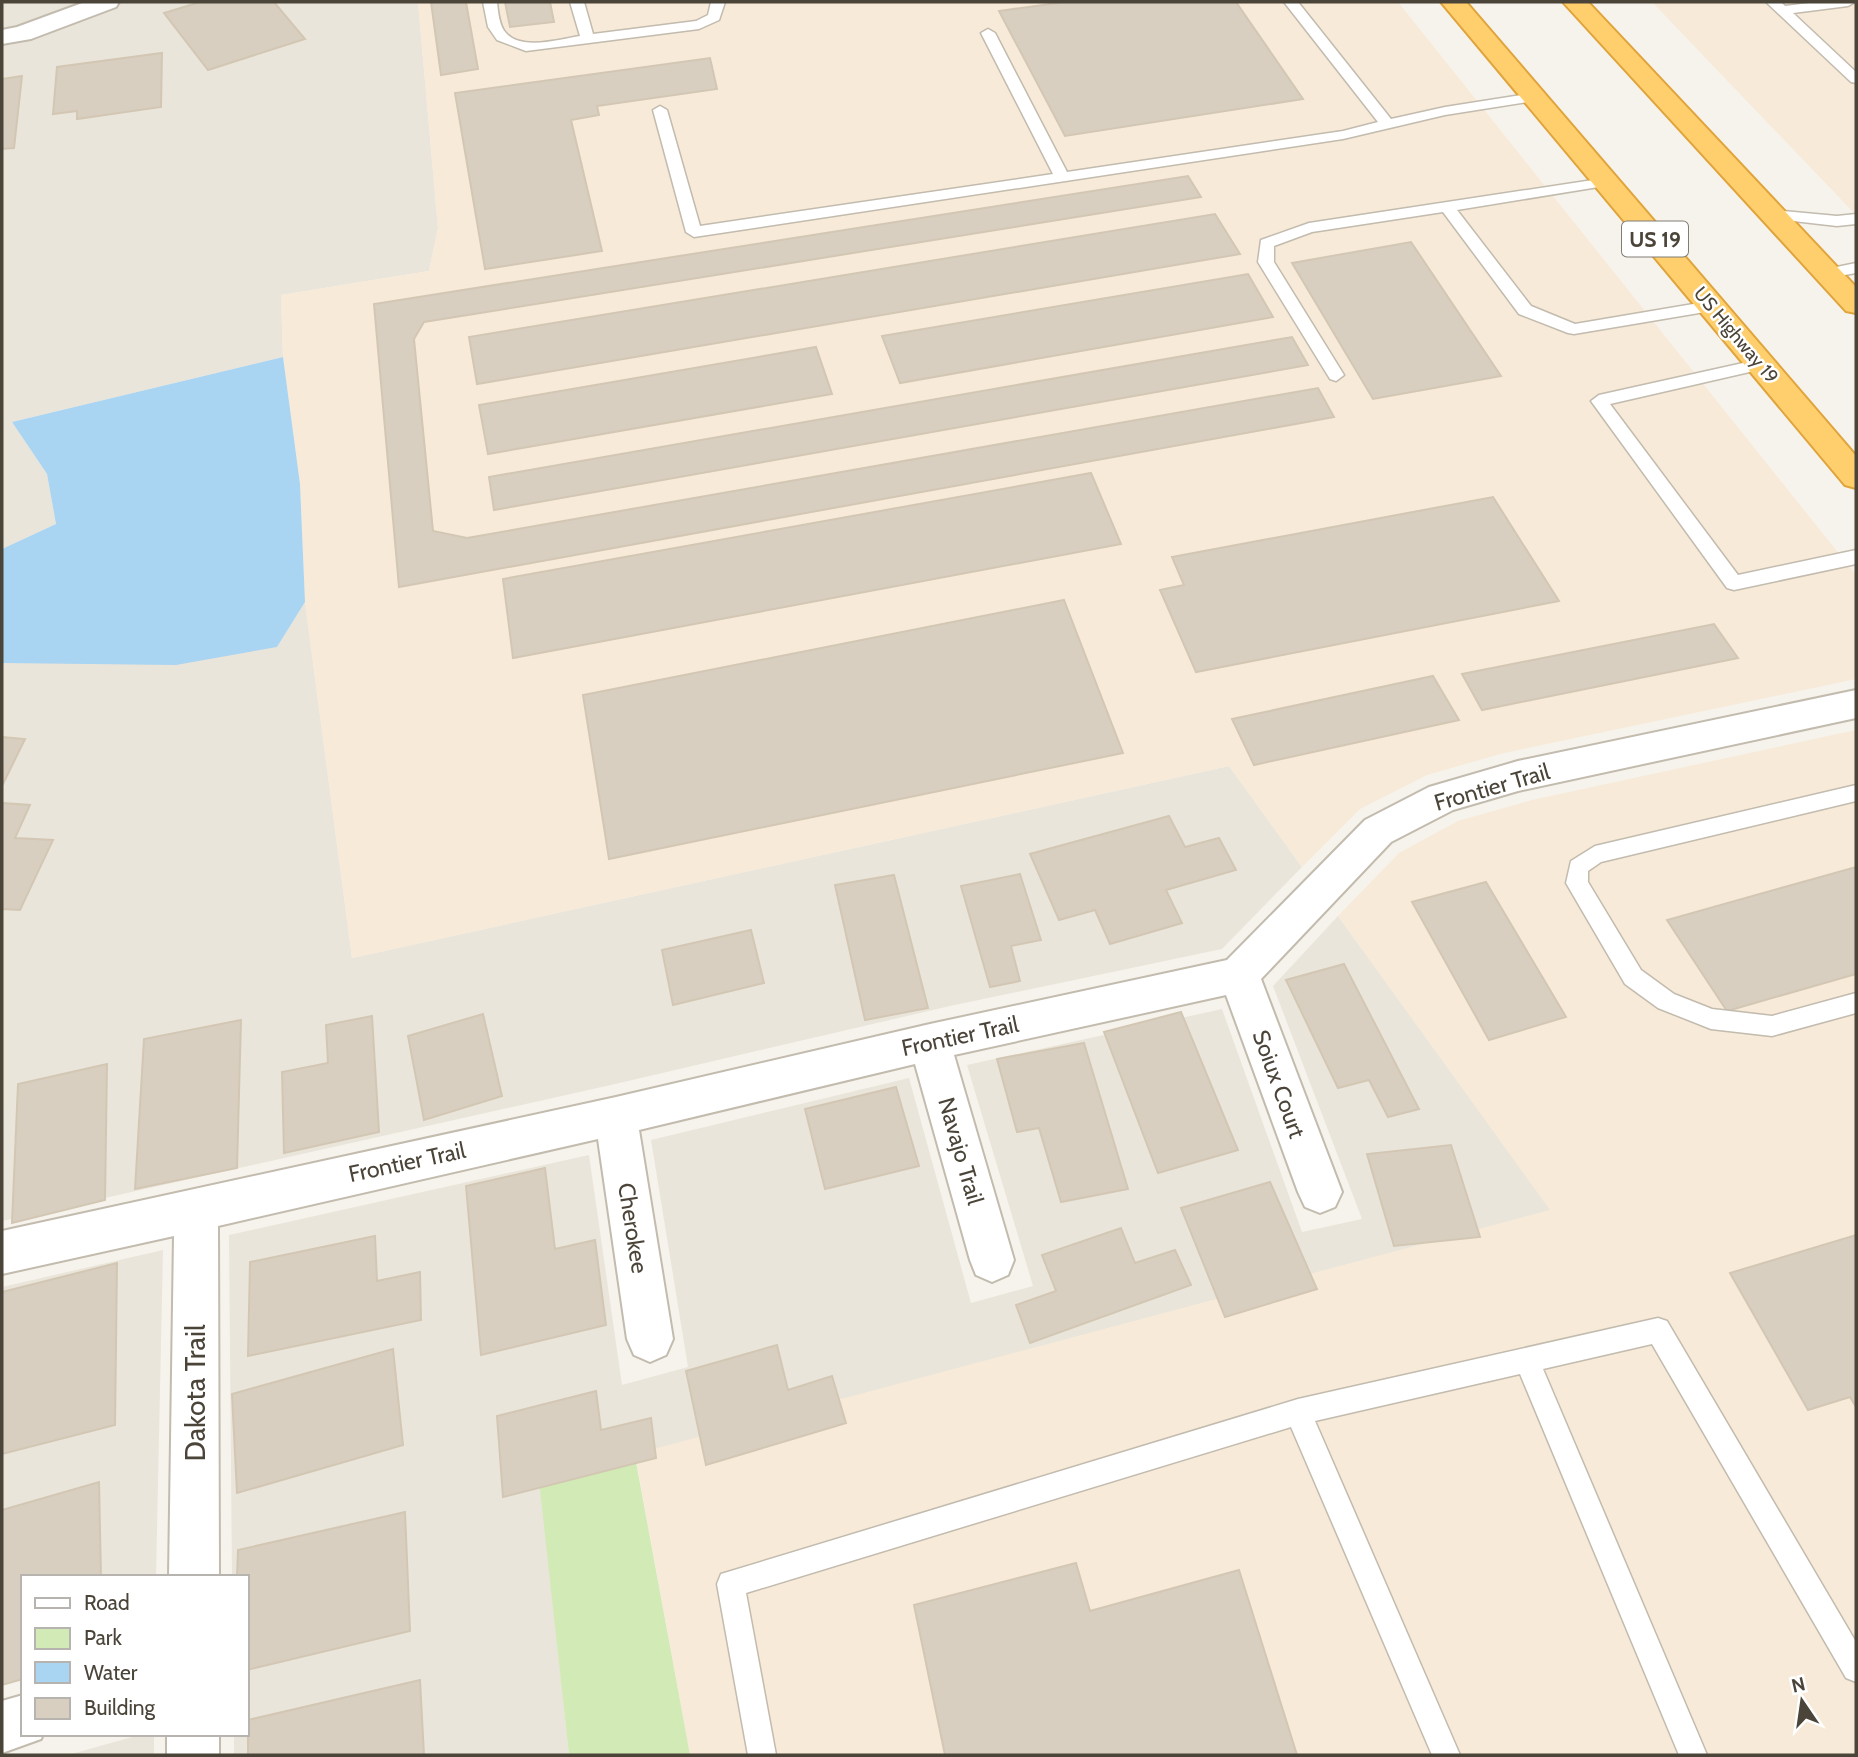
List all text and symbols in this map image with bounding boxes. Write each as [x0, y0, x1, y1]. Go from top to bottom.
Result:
road number: US 19 [1622, 222, 1688, 256]
street label: US Highway 19 [1689, 282, 1783, 388]
street label: Frontier Trail [1431, 757, 1554, 817]
street label: Frontier Trail [899, 1010, 1022, 1062]
street label: Soiux Court [1247, 1026, 1312, 1142]
street label: Navajo Trail [932, 1094, 990, 1208]
street label: Frontier Trail [346, 1136, 469, 1188]
street label: Cherokee [612, 1181, 654, 1276]
street label: Dakota Trail [178, 1324, 212, 1461]
legend [21, 1575, 248, 1736]
text: Road [84, 1590, 130, 1615]
text: Park [84, 1625, 122, 1650]
text: Water [84, 1660, 138, 1685]
north arrow [1767, 1666, 1837, 1736]
text: N [1789, 1672, 1807, 1698]
text: Building [84, 1695, 156, 1720]

